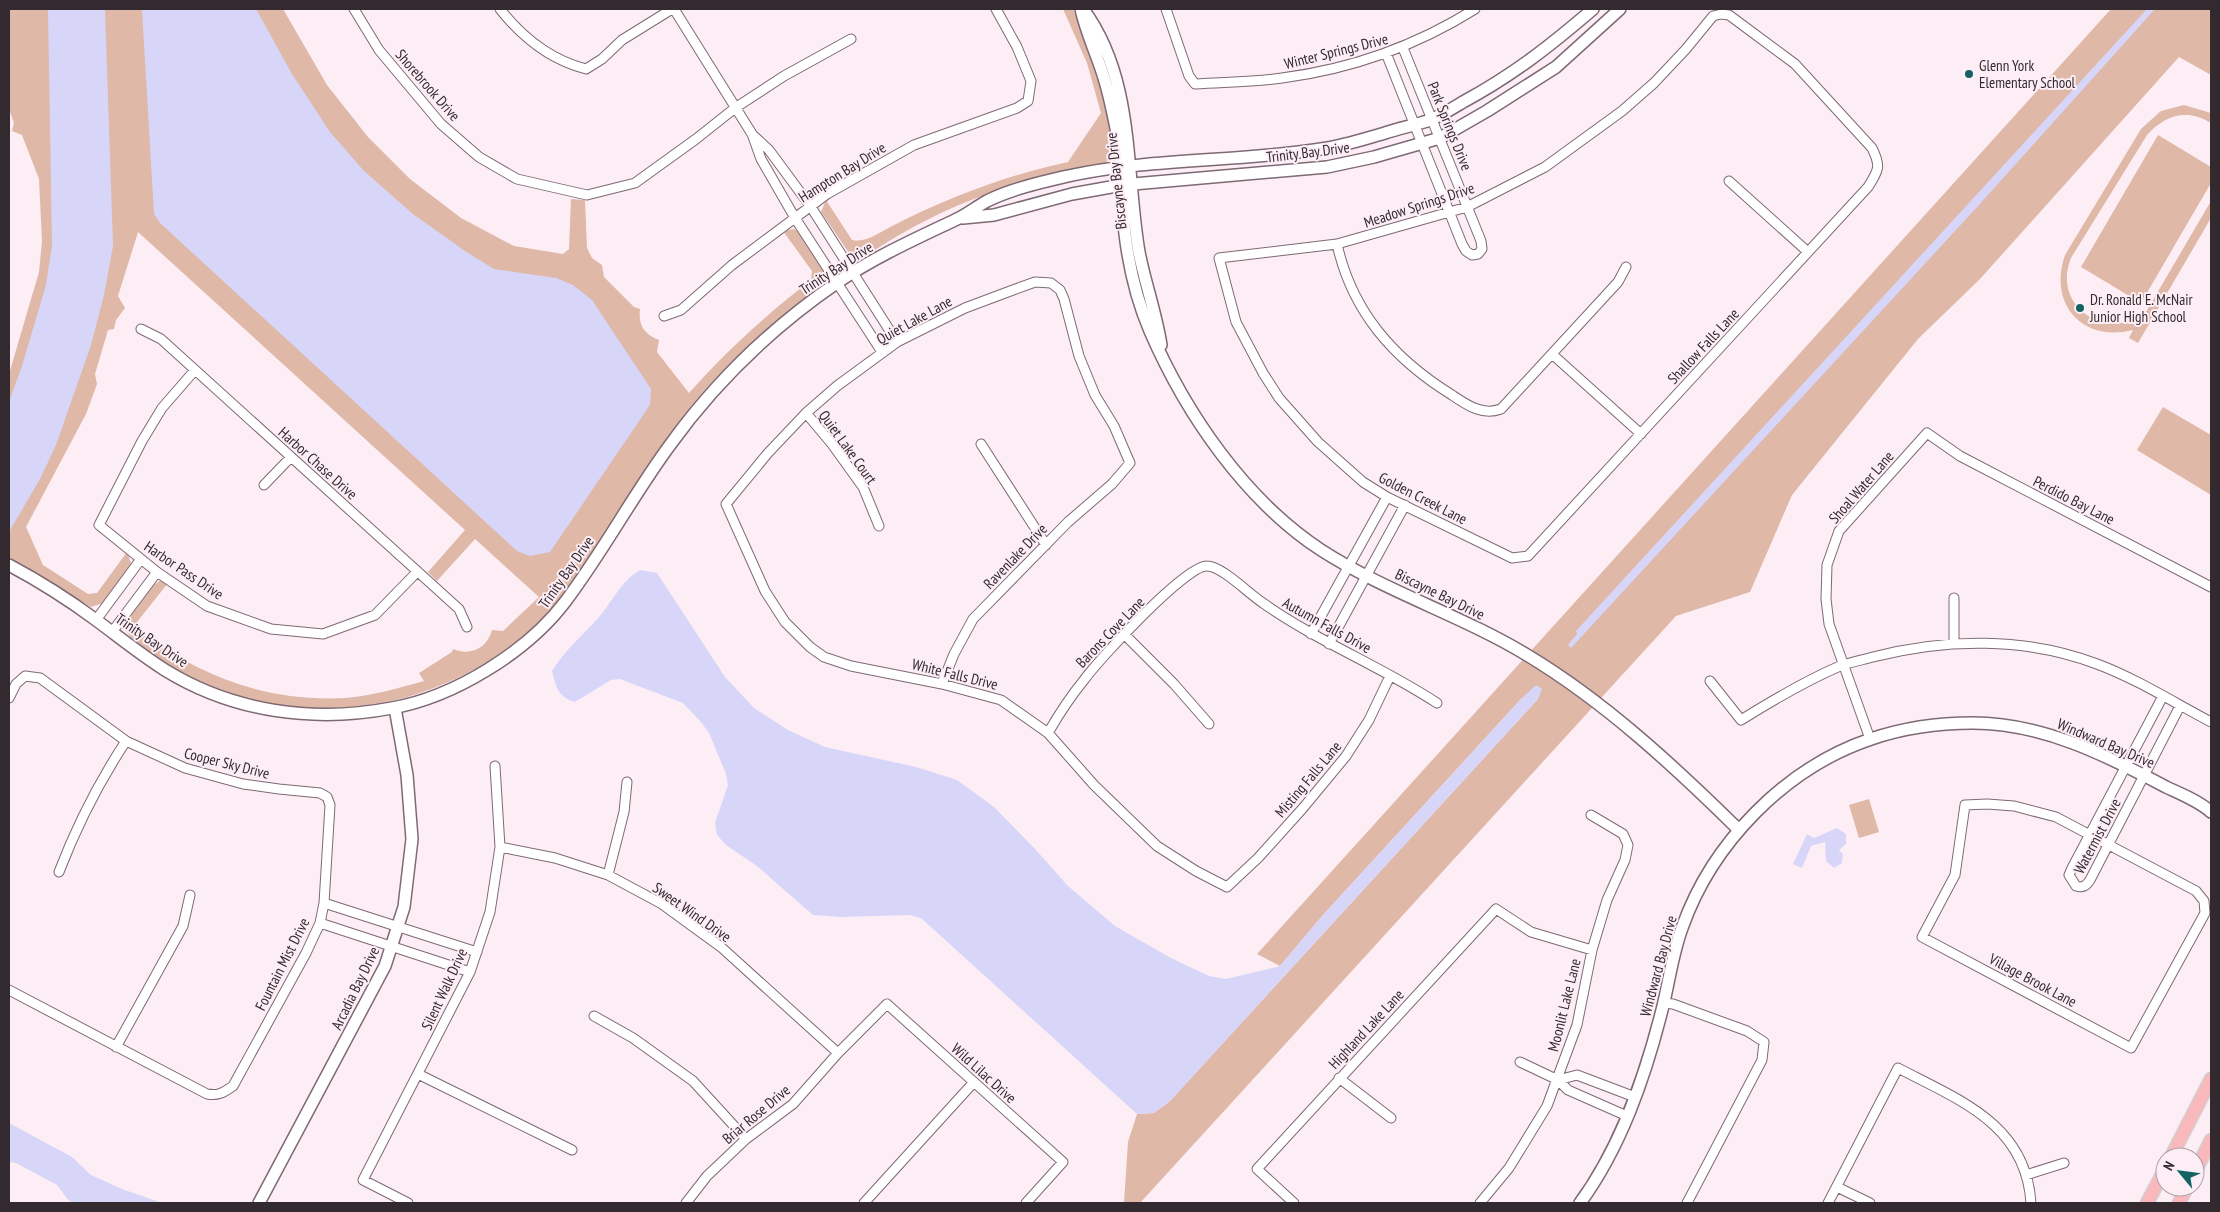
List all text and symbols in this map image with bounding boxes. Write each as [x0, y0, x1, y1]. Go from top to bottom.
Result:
street label: Winter Springs Drive [1282, 29, 1390, 73]
street label: Shorebrook Drive [392, 45, 464, 125]
place label: Glenn York Elementary School [1979, 56, 2076, 92]
marker: Glenn York Elementary School [1963, 68, 1975, 80]
street label: Park Springs Drive [1424, 79, 1476, 173]
street label: Biscayne Bay Drive [1101, 132, 1131, 230]
street label: Trinity Bay Drive [1265, 137, 1351, 167]
street label: Hampton Bay Drive [795, 138, 889, 206]
street label: Meadow Springs Drive [1361, 178, 1477, 232]
street label: Trinity Bay Drive [796, 237, 876, 299]
place label: Dr. Ronald E. McNair Junior High School [2089, 290, 2193, 326]
street label: Quiet Lake Lane [873, 291, 955, 349]
marker: Dr. Ronald E. McNair Junior High School [2074, 302, 2086, 314]
street label: Shallow Falls Lane [1663, 304, 1743, 388]
street label: Quiet Lake Court [815, 406, 881, 488]
street label: Harbor Chase Drive [275, 423, 361, 503]
street label: Shoal Water Lane [1824, 447, 1898, 527]
street label: Golden Creek Lane [1376, 468, 1470, 528]
street label: Perdido Bay Lane [2030, 471, 2118, 529]
street label: Ravenlake Drive [979, 519, 1051, 593]
street label: Trinity Bay Drive [534, 532, 598, 612]
street label: Harbor Pass Drive [141, 537, 227, 603]
street label: Biscayne Bay Drive [1392, 564, 1488, 624]
street label: Barons Cove Lane [1071, 593, 1149, 671]
street label: Autumn Falls Drive [1279, 593, 1375, 657]
street label: Trinity Bay Drive [112, 609, 192, 671]
street label: White Falls Drive [910, 654, 1000, 694]
street label: Windward Bay Drive [2055, 714, 2157, 772]
street label: Misting Falls Lane [1271, 737, 1345, 821]
street label: Cooper Sky Drive [182, 743, 272, 783]
street label: Watermist Drive [2069, 795, 2125, 877]
street label: Sweet Wind Drive [649, 878, 735, 946]
street label: Windward Bay Drive [1635, 913, 1681, 1019]
street label: Fountain Mist Drive [251, 915, 313, 1013]
street label: Arcadia Bay Drive [327, 943, 383, 1033]
street label: Silent Walk Drive [417, 945, 471, 1033]
street label: Village Brook Lane [1985, 948, 2080, 1011]
street label: Moonlit Lake Lane [1543, 957, 1585, 1053]
street label: Highland Lake Lane [1324, 985, 1408, 1073]
street label: Wild Lilac Drive [948, 1039, 1020, 1107]
street label: Briar Rose Drive [718, 1080, 794, 1148]
north arrow [2155, 1147, 2205, 1197]
text: N [2159, 1158, 2178, 1173]

